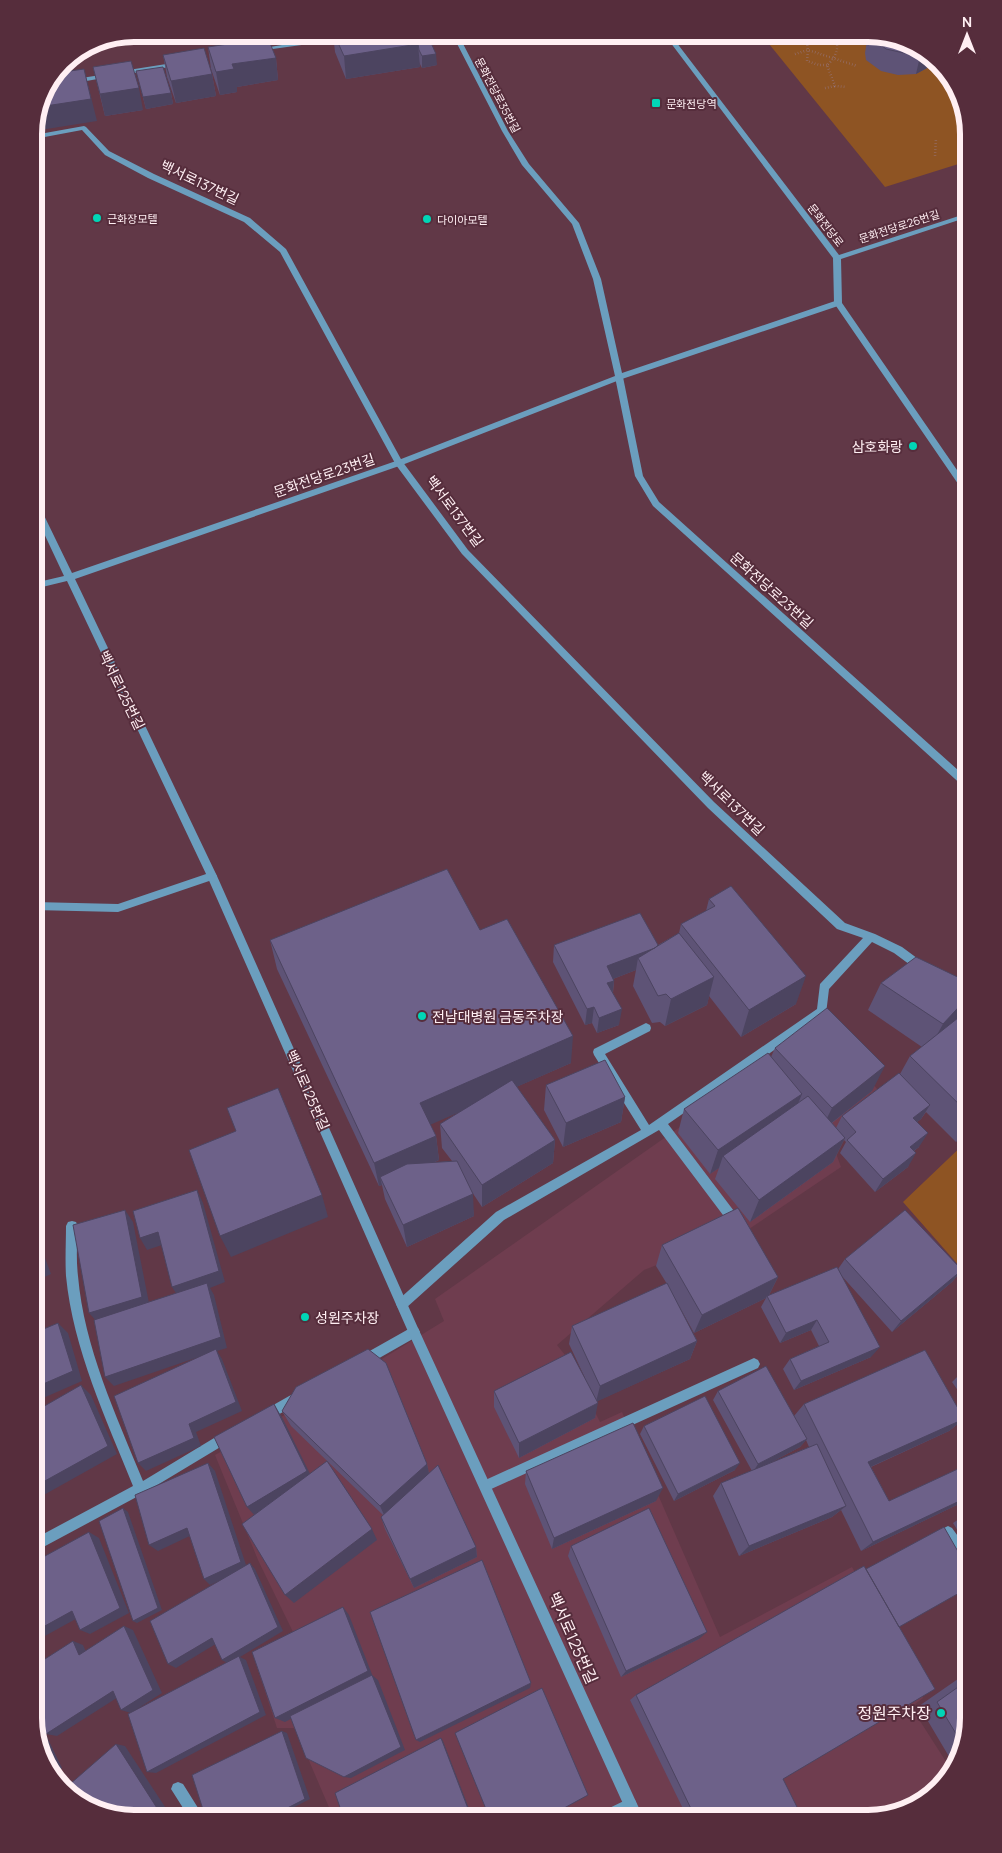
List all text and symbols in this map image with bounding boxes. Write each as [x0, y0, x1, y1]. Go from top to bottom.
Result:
north arrow [942, 10, 992, 60]
text: N [962, 12, 972, 31]
street label: 문화전당로35번길 [472, 55, 524, 135]
place label: 문화전당역 [666, 96, 717, 111]
marker: 문화전당역 [650, 97, 662, 109]
street label: 백서로137번길 [158, 156, 242, 208]
street label: 문화전당로 [805, 200, 847, 250]
street label: 문화전당로26번길 [857, 206, 941, 246]
place label: 근화장모텔 [107, 211, 158, 226]
marker: 근화장모텔 [91, 212, 103, 224]
place label: 다이아모텔 [437, 212, 488, 227]
marker: 다이아모텔 [421, 213, 433, 225]
place label: 삼호화랑 [851, 437, 903, 456]
marker: 삼호화랑 [907, 440, 919, 452]
street label: 문화전당로23번길 [271, 449, 377, 501]
street label: 백서로137번길 [422, 471, 488, 551]
street label: 문화전당로23번길 [726, 548, 818, 632]
street label: 백서로125번길 [95, 647, 149, 733]
street label: 백서로137번길 [695, 767, 769, 839]
place label: 전남대병원 금동주차장 [432, 1007, 564, 1026]
marker: 전남대병원 금동주차장 [416, 1010, 428, 1022]
street label: 백서로125번길 [282, 1047, 334, 1133]
place label: 성원주차장 [315, 1308, 380, 1327]
marker: 성원주차장 [299, 1311, 311, 1323]
street label: 백서로125번길 [543, 1589, 603, 1687]
place label: 정원주차장 [857, 1702, 931, 1724]
marker: 정원주차장 [935, 1707, 947, 1719]

